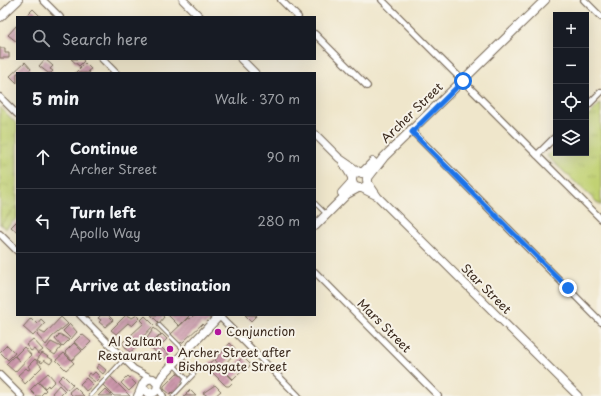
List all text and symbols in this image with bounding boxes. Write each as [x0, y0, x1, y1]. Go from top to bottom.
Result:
map controls [553, 12, 589, 156]
button: + [553, 12, 589, 48]
search box [16, 16, 316, 60]
icon: search [30, 27, 52, 49]
text: Search here [62, 27, 148, 50]
button: − [553, 48, 589, 84]
route start [454, 72, 472, 90]
street label: Archer Street [376, 78, 447, 147]
button: locate [553, 84, 589, 120]
text: 5 min [32, 85, 79, 111]
text: Walk · 370 m [215, 89, 300, 108]
button: layers [553, 120, 589, 156]
text: Continue [70, 136, 138, 159]
icon: ahead [32, 146, 54, 168]
text: 90 m [267, 147, 300, 166]
text: Archer Street [70, 159, 157, 178]
text: Turn left [70, 200, 136, 223]
icon: left [32, 210, 54, 232]
text: 280 m [258, 211, 300, 230]
text: Apollo Way [70, 223, 141, 242]
street label: Star Street [458, 259, 516, 318]
text: Arrive at destination [70, 273, 231, 296]
icon: arrive [32, 274, 54, 296]
route end [559, 279, 577, 297]
street label: Mars Street [354, 294, 416, 356]
place label: Conjunction [226, 322, 295, 340]
marker: Conjunction [213, 327, 223, 337]
place label: Al Saltan Restaurant [98, 332, 162, 364]
place label: Archer Street after Bishopsgate Street [178, 343, 291, 375]
marker: Al Saltan Restaurant [165, 344, 175, 354]
marker: Archer Street after Bishopsgate Street [165, 355, 175, 365]

